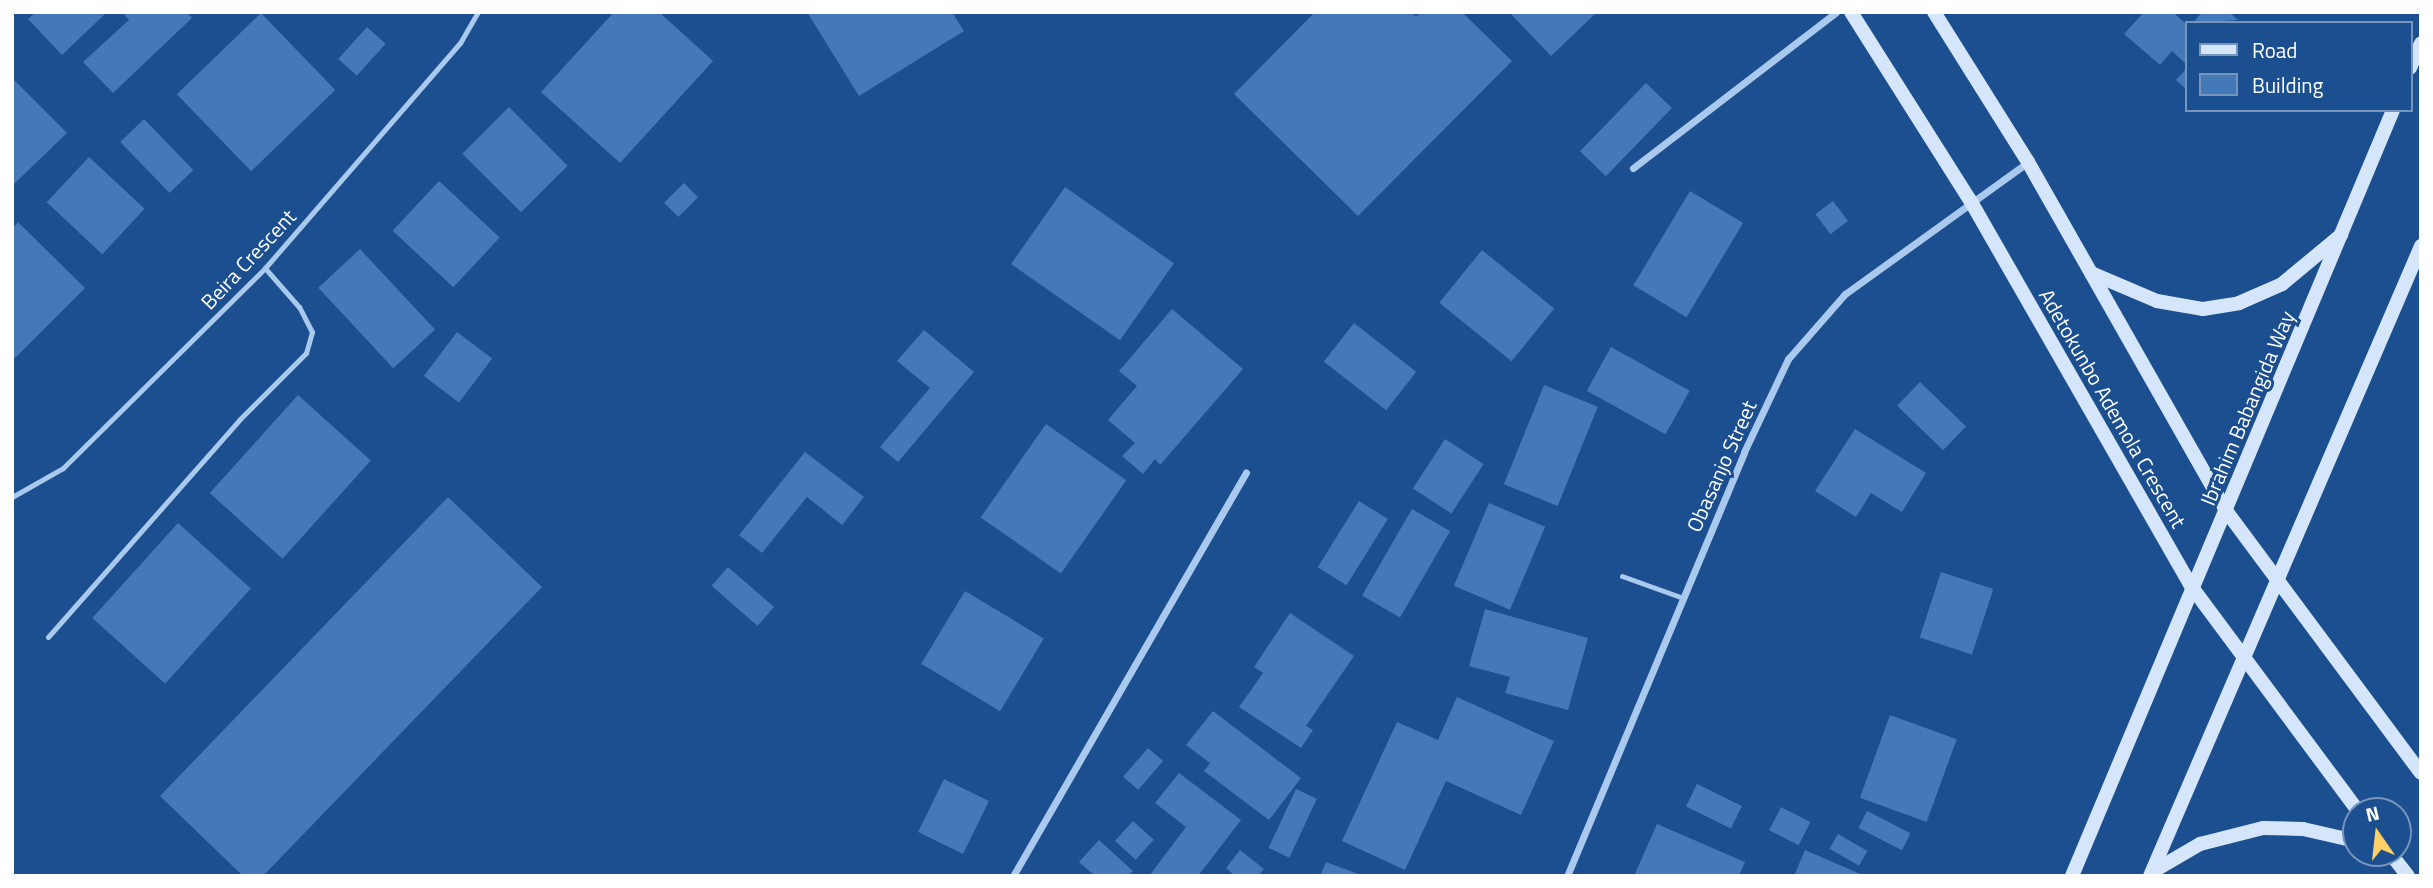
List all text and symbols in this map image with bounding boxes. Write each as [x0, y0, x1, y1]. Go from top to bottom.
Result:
legend [2184, 21, 2412, 112]
text: Road [2252, 34, 2297, 66]
text: Building [2252, 69, 2323, 101]
street label: Beira Crescent [195, 204, 301, 314]
street label: Adetokunbo Ademola Crescent [2034, 284, 2192, 532]
street label: Ibrahim Babangida Way [2195, 307, 2299, 509]
street label: Obasanjo Street [1681, 396, 1761, 536]
north arrow [2342, 797, 2412, 867]
text: N [2362, 797, 2382, 829]

